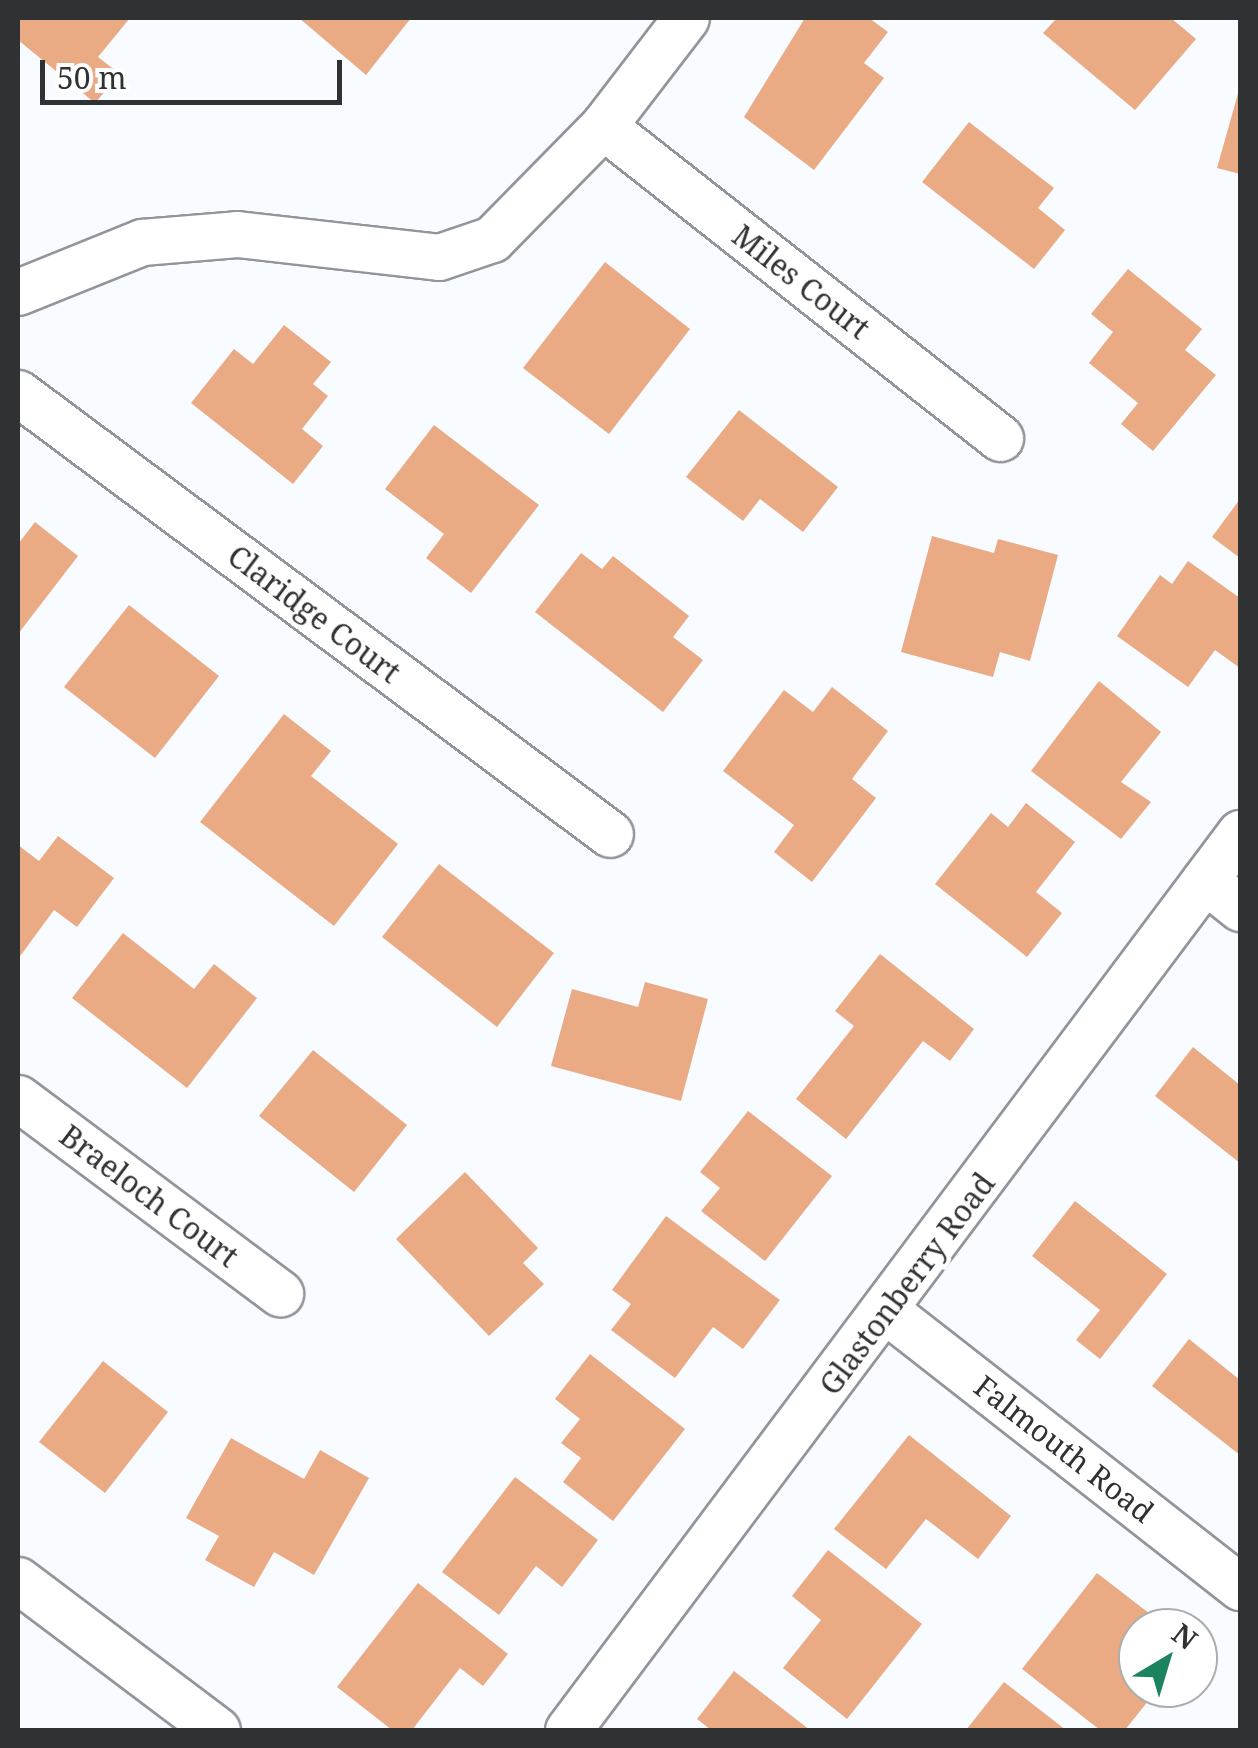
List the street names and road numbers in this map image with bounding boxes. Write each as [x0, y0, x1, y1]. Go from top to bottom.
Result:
street label: Miles Court [725, 217, 877, 347]
street label: Claridge Court [221, 538, 407, 690]
street label: Braeloch Court [53, 1117, 245, 1275]
street label: Glastonberry Road [812, 1166, 1002, 1402]
street label: Falmouth Road [967, 1368, 1161, 1530]

